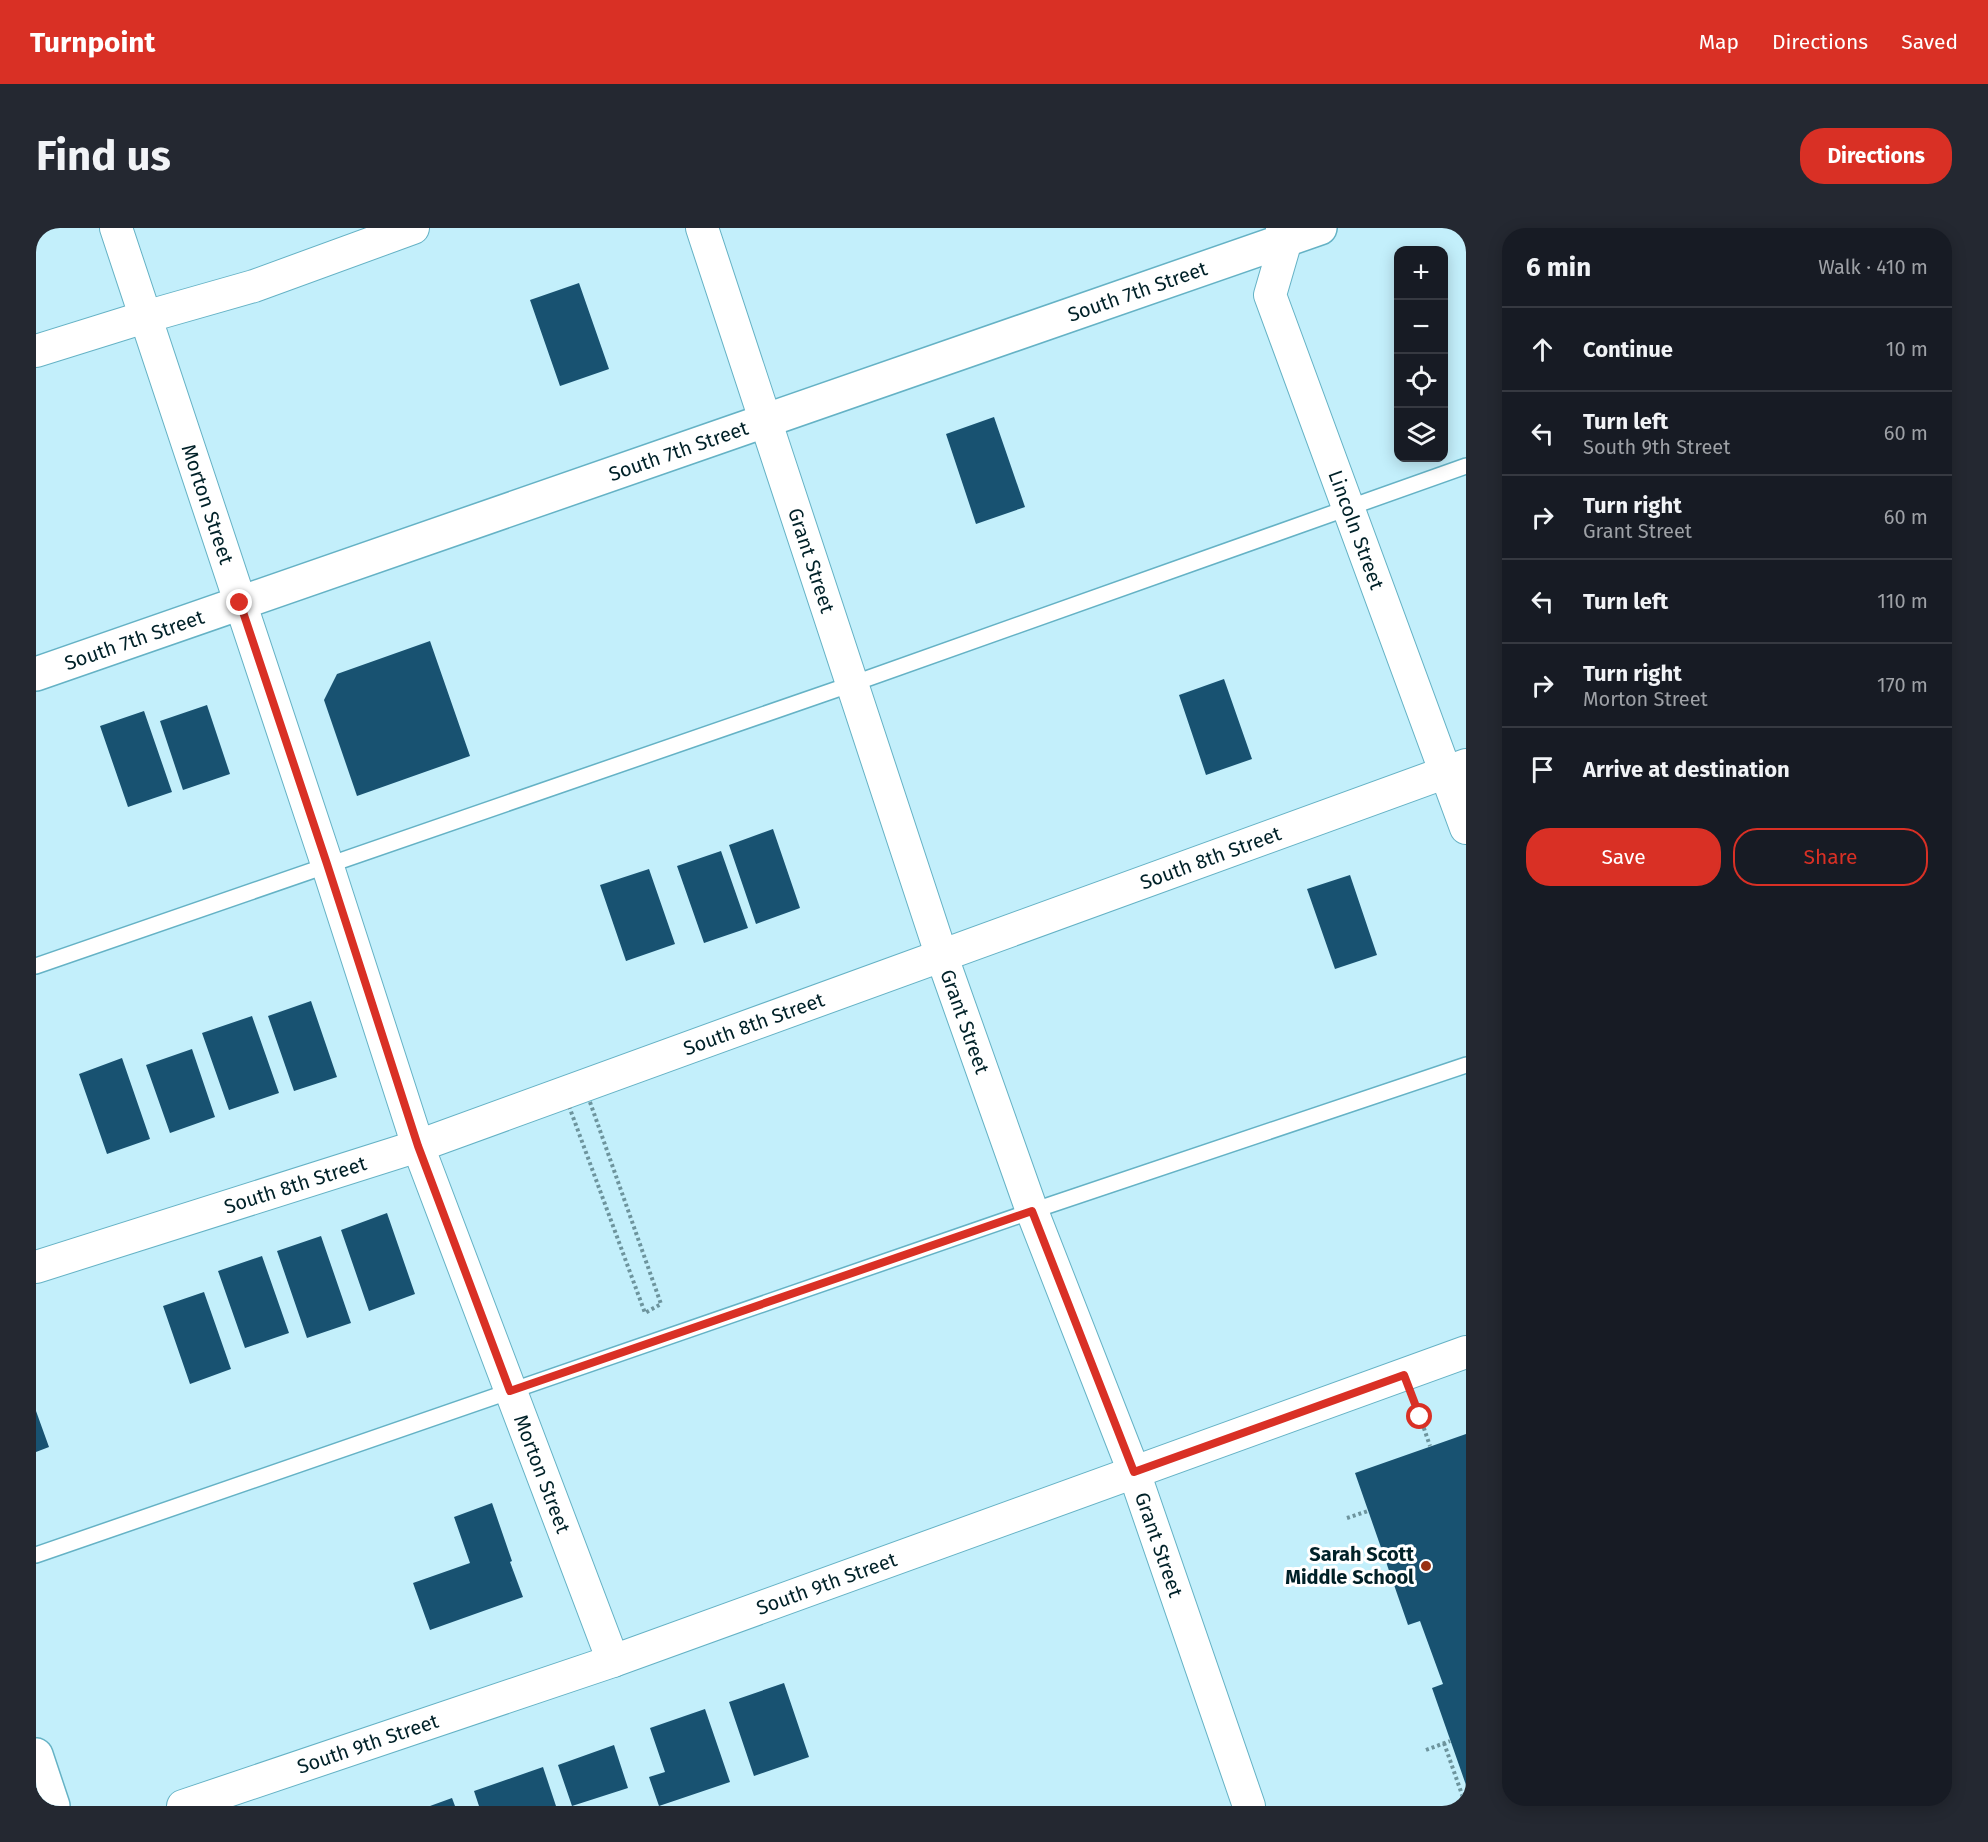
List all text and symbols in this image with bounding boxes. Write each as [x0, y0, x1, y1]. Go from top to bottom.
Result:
text: Turnpoint [30, 26, 155, 59]
text: Map [1699, 29, 1739, 55]
text: Directions [1772, 29, 1868, 55]
text: Saved [1901, 29, 1958, 55]
button: Directions [1800, 128, 1952, 184]
text: Find us [36, 131, 171, 181]
map controls [1394, 246, 1448, 462]
button: + [1394, 246, 1448, 300]
text: 6 min [1526, 252, 1591, 283]
text: Walk · 410 m [1818, 255, 1928, 279]
street label: South 7th Street [1065, 256, 1211, 327]
button: − [1394, 300, 1448, 354]
icon: ahead [1526, 333, 1559, 366]
text: Continue [1583, 336, 1673, 363]
text: 10 m [1886, 337, 1928, 361]
button: locate [1394, 354, 1448, 408]
button: layers [1394, 408, 1448, 462]
text: Turn left [1583, 408, 1668, 435]
street label: South 7th Street [605, 415, 752, 486]
icon: left [1526, 417, 1559, 450]
text: 60 m [1884, 421, 1928, 445]
text: South 9th Street [1583, 435, 1730, 459]
street label: Morton Street [177, 441, 239, 568]
street label: Lincoln Street [1323, 467, 1389, 593]
text: Turn right [1583, 492, 1682, 519]
icon: right [1526, 501, 1559, 534]
street label: Grant Street [783, 505, 840, 617]
text: 60 m [1884, 505, 1928, 529]
text: Grant Street [1583, 519, 1692, 543]
icon: left [1526, 585, 1559, 618]
text: Turn left [1583, 588, 1668, 615]
route end [226, 589, 252, 615]
text: 110 m [1877, 589, 1928, 613]
street label: South 7th Street [61, 604, 208, 675]
text: Turn right [1583, 660, 1682, 687]
icon: right [1526, 669, 1559, 702]
text: 170 m [1877, 673, 1928, 697]
text: Morton Street [1583, 687, 1708, 711]
icon: arrive [1526, 753, 1559, 786]
text: Arrive at destination [1583, 756, 1790, 783]
street label: South 8th Street [1137, 821, 1285, 894]
button: Save [1526, 828, 1721, 886]
button: Share [1733, 828, 1928, 886]
street label: Grant Street [935, 966, 995, 1078]
street label: South 8th Street [680, 987, 828, 1061]
street label: South 8th Street [221, 1151, 370, 1219]
route start [1406, 1403, 1432, 1429]
street label: Morton Street [509, 1411, 576, 1537]
street label: Grant Street [1130, 1489, 1188, 1601]
place label: Sarah Scott Middle School [1285, 1542, 1414, 1589]
street label: South 9th Street [753, 1547, 901, 1620]
marker: Sarah Scott Middle School [1419, 1559, 1433, 1573]
street label: South 9th Street [294, 1708, 442, 1779]

